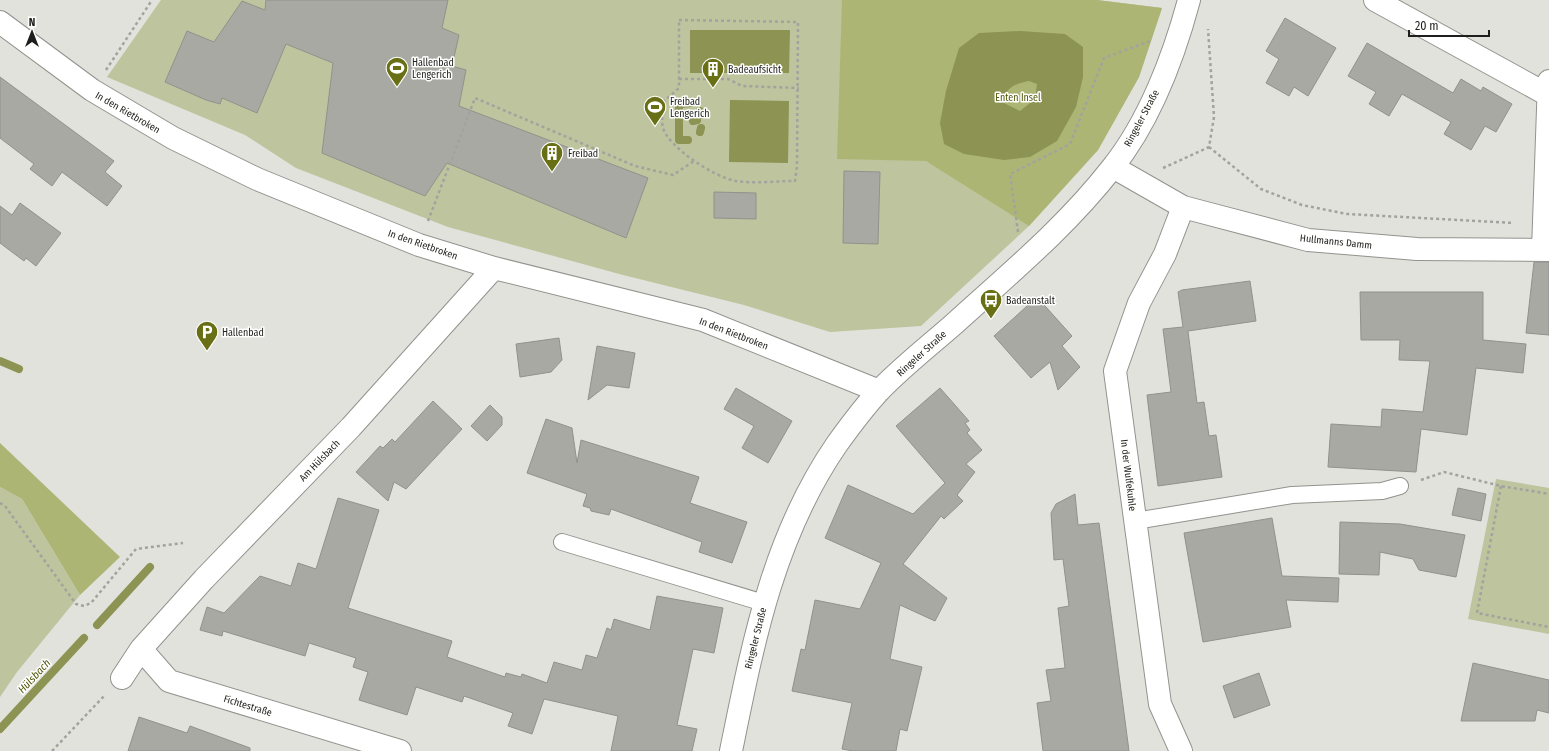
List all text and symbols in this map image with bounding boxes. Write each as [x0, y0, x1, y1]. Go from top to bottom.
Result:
north arrow [12, 12, 52, 52]
scale bar [1409, 12, 1489, 38]
text: N [29, 16, 35, 29]
text: 20 m [1415, 19, 1439, 33]
sports icon: Hallenbad Lengerich [384, 55, 410, 88]
building icon: Badeaufsicht [700, 56, 726, 89]
place label: Hallenbad Lengerich [412, 57, 454, 81]
place label: Badeaufsicht [728, 64, 782, 76]
street label: Ringeler Straße [1122, 88, 1162, 149]
street label: In den Rietbroken [93, 89, 162, 136]
park label: Enten Insel [995, 92, 1041, 104]
sports icon: Freibad Lengerich [642, 94, 668, 127]
place label: Freibad Lengerich [670, 96, 709, 120]
building icon: Freibad [539, 140, 565, 173]
place label: Freibad [568, 148, 598, 160]
street label: In den Rietbroken [386, 227, 459, 262]
street label: Hullmanns Damm [1299, 232, 1372, 252]
bus stop icon: Badeanstalt [978, 287, 1004, 320]
place label: Badeanstalt [1006, 295, 1056, 307]
street label: In den Rietbroken [697, 315, 770, 353]
parking icon: Hallenbad [194, 319, 220, 352]
place label: Hallenbad [222, 327, 264, 339]
street label: Ringeler Straße [894, 328, 949, 379]
street label: Am Hülsbach [297, 437, 343, 484]
street label: In der Wulfekuhle [1118, 439, 1138, 512]
street label: Ringeler Straße [743, 606, 769, 670]
water label: Hülsbach [15, 656, 54, 696]
street label: Fichtestraße [222, 693, 273, 719]

